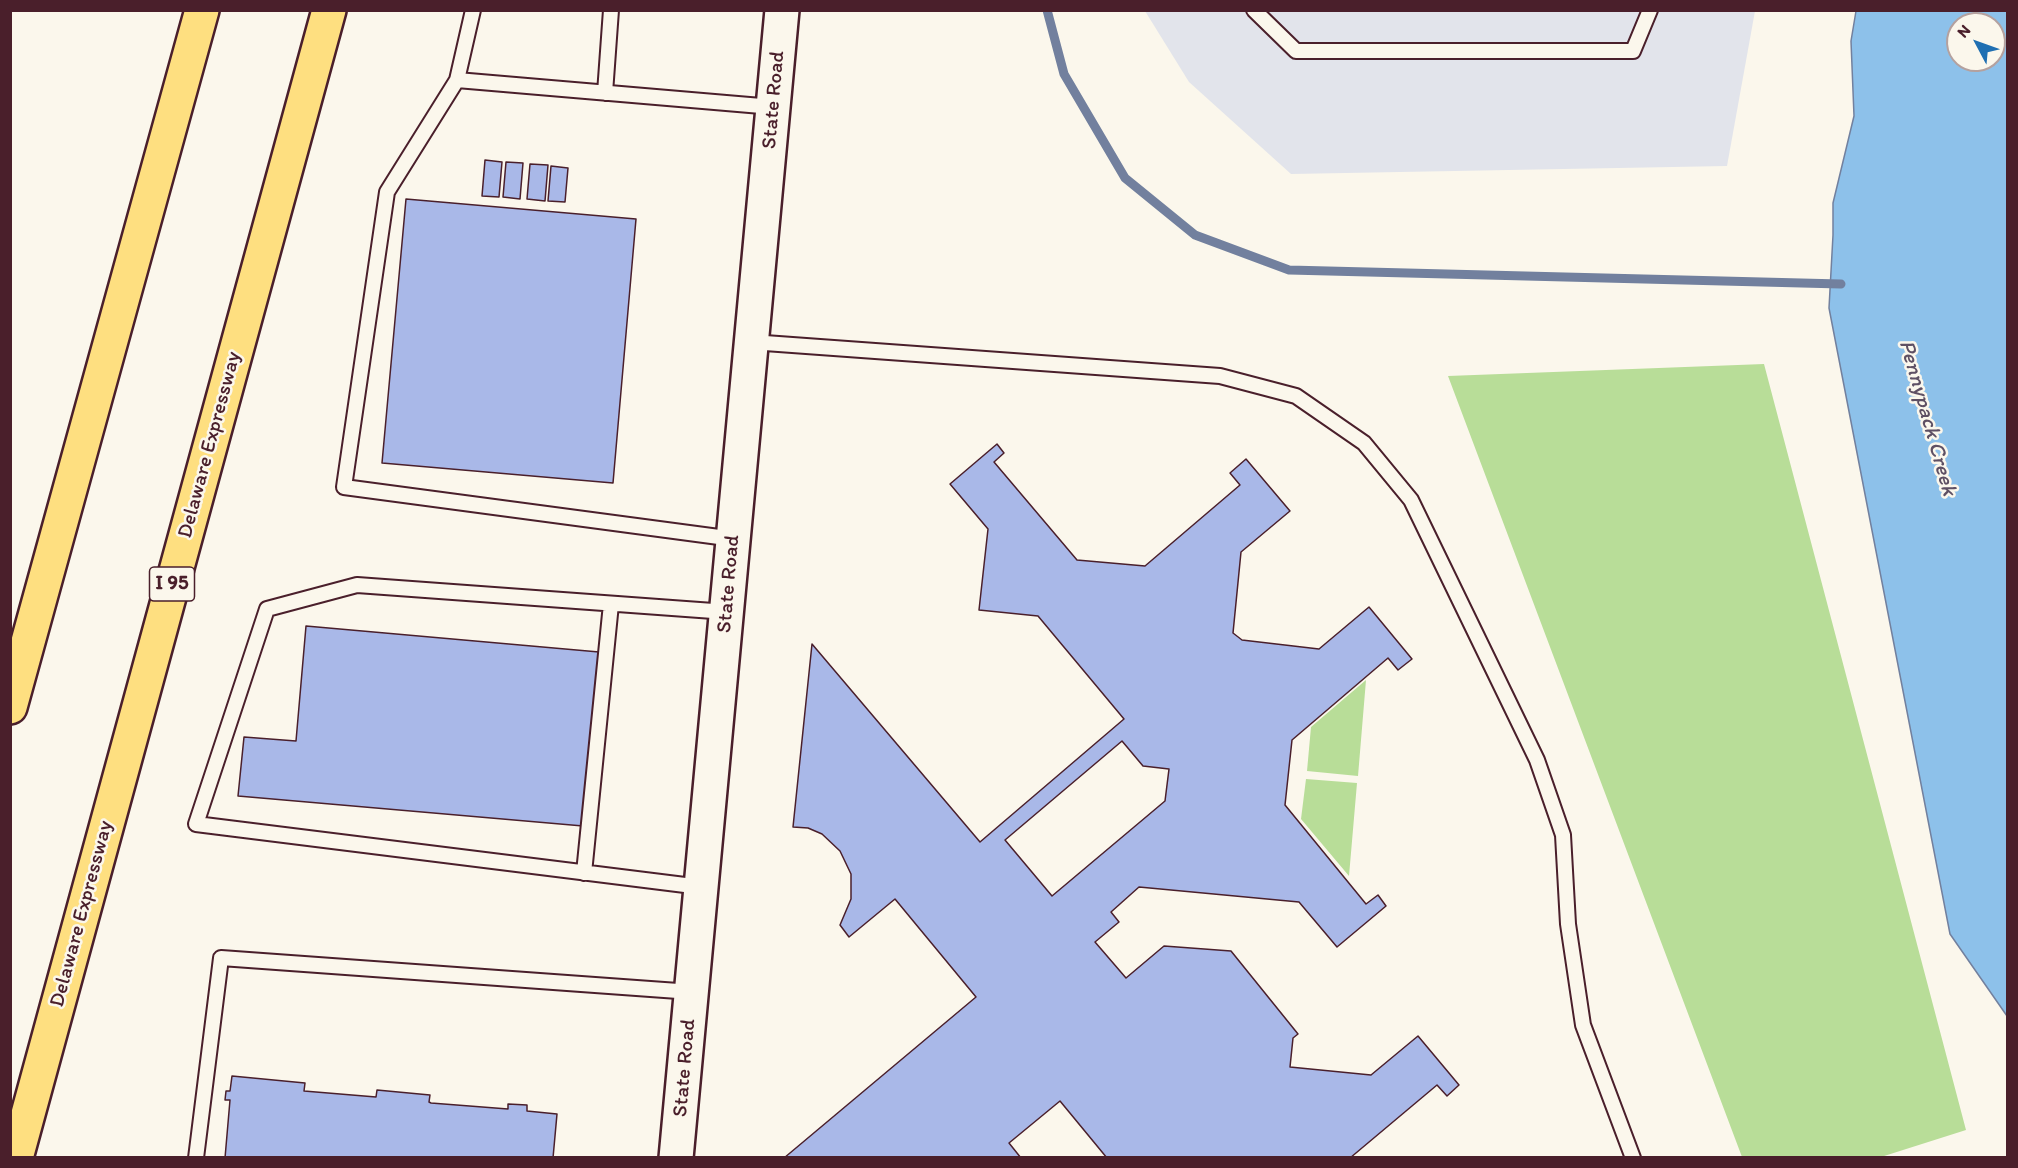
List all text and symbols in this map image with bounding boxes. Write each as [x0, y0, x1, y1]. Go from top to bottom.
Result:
north arrow [1946, 12, 2006, 72]
text: N [1953, 21, 1974, 41]
street label: State Road [757, 50, 791, 150]
water label: Pennypack Creek [1892, 337, 1962, 499]
street label: Delaware Expressway [173, 349, 247, 541]
street label: State Road [712, 534, 746, 634]
road number: I 95 [150, 567, 195, 601]
street label: Delaware Expressway [45, 818, 119, 1010]
street label: State Road [668, 1018, 702, 1118]

